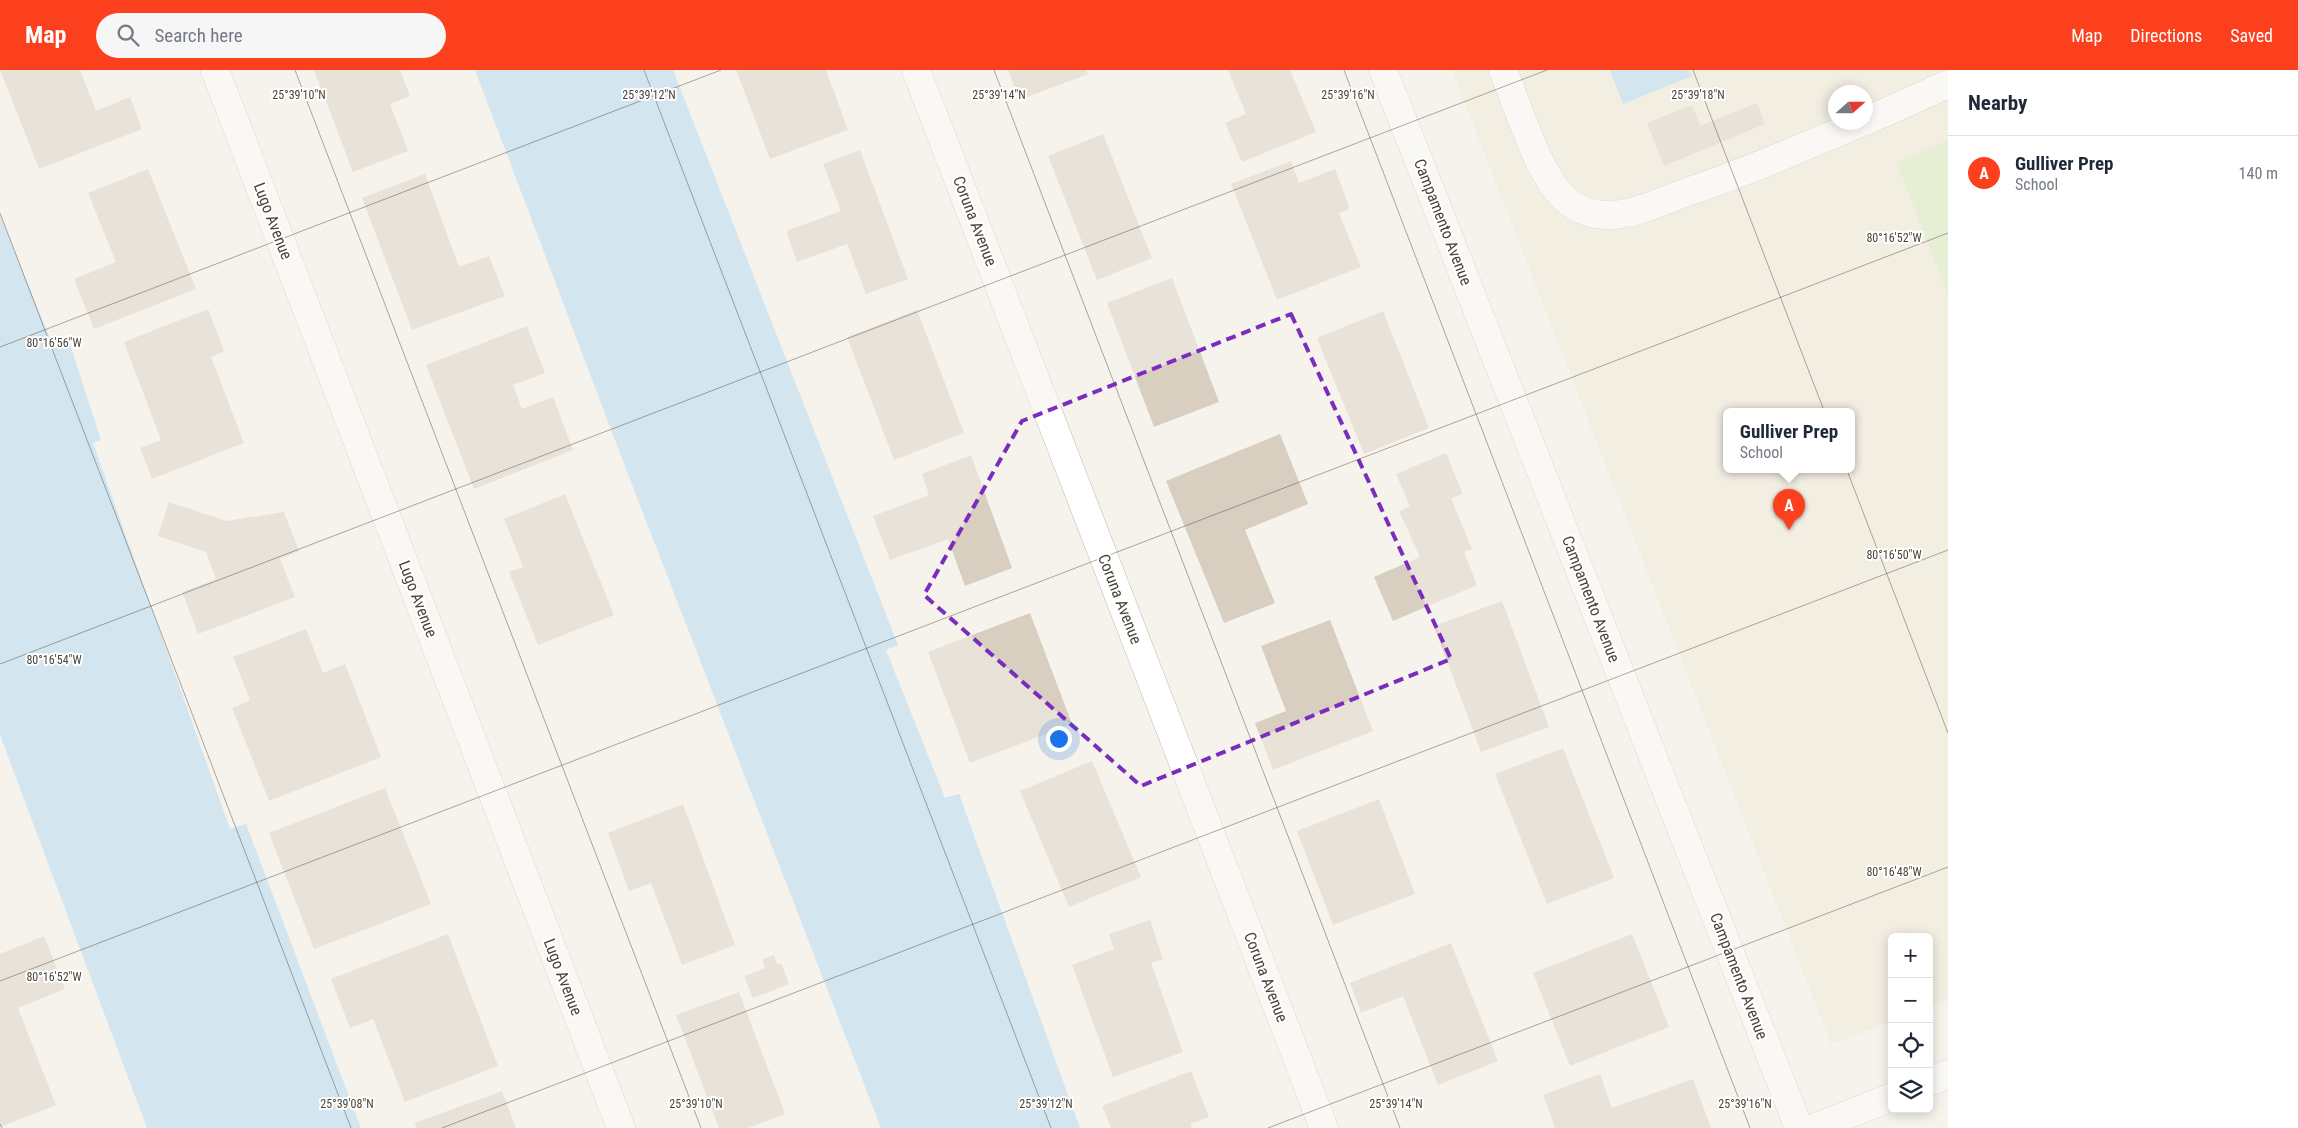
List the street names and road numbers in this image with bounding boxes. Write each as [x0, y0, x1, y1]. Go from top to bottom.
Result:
street label: Campamento Avenue [1410, 156, 1476, 288]
street label: Coruna Avenue [949, 173, 1001, 269]
street label: Lugo Avenue [250, 180, 296, 262]
street label: Campamento Avenue [1558, 533, 1624, 665]
street label: Coruna Avenue [1094, 551, 1146, 647]
street label: Lugo Avenue [395, 558, 441, 640]
street label: Campamento Avenue [1706, 910, 1772, 1042]
street label: Coruna Avenue [1240, 929, 1292, 1025]
street label: Lugo Avenue [540, 936, 586, 1018]

